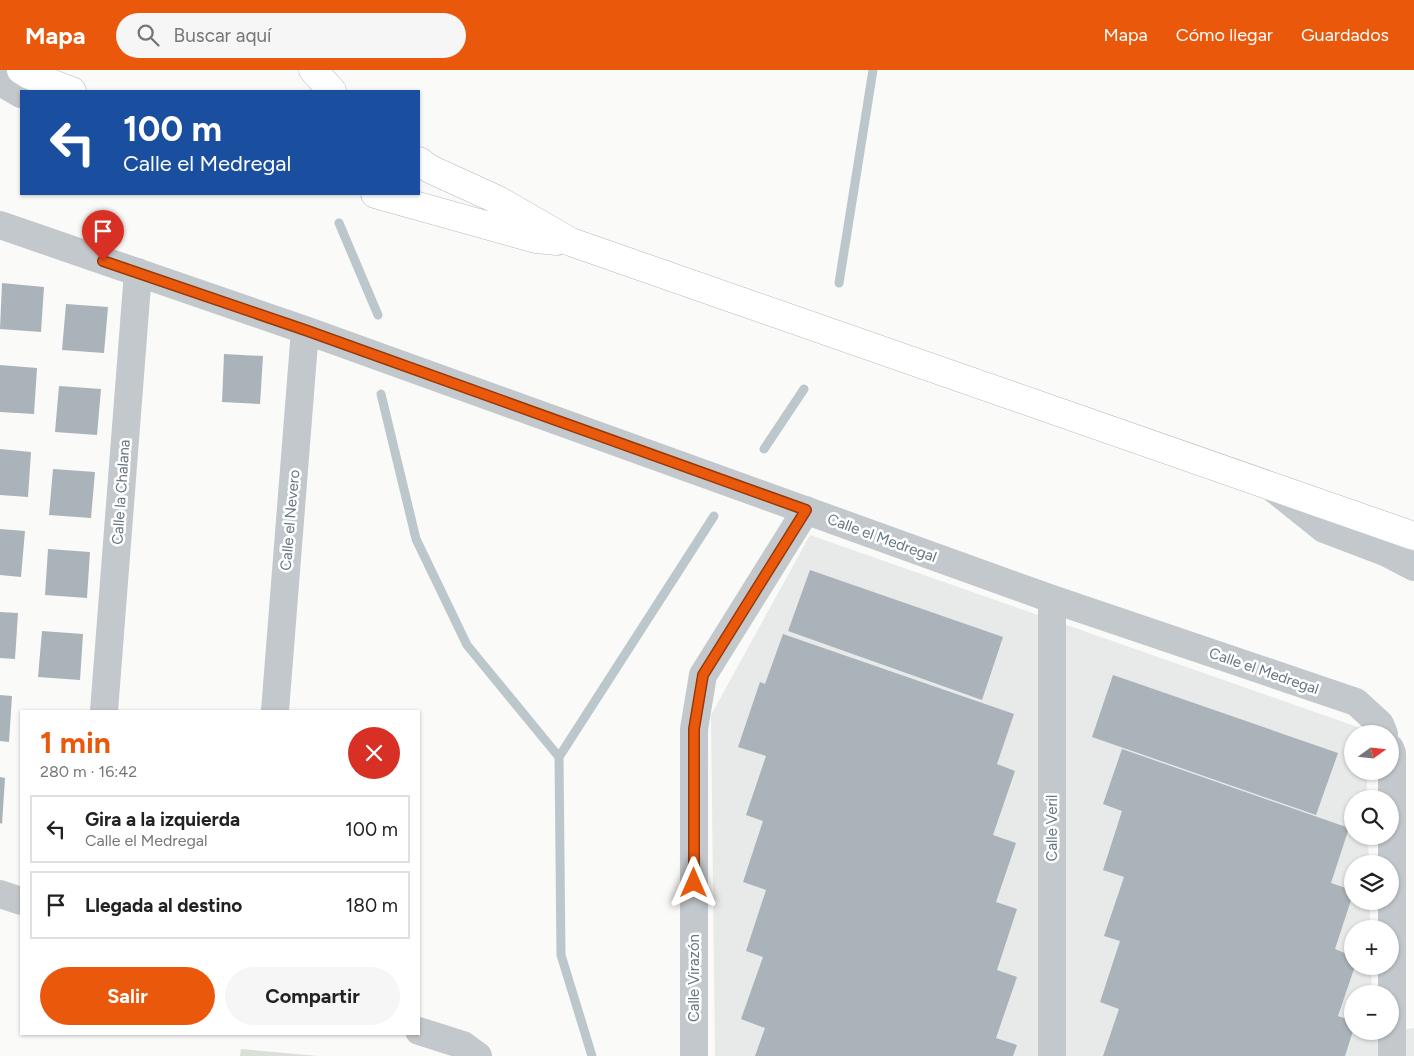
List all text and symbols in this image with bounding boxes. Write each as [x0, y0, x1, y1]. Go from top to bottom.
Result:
search box [116, 13, 466, 58]
text: Mapa [25, 21, 86, 50]
icon: search [134, 21, 162, 49]
text: Buscar aquí [174, 24, 271, 47]
text: Mapa [1103, 24, 1148, 46]
text: Cómo llegar [1176, 24, 1273, 46]
text: Guardados [1301, 24, 1389, 46]
text: 100 m [123, 108, 222, 150]
icon: left [40, 110, 105, 175]
text: Calle el Medregal [123, 150, 291, 177]
pin [82, 210, 124, 261]
icon: arrive [89, 217, 117, 245]
street label: Calle la Chalana [108, 439, 134, 545]
street label: Calle el Nevero [277, 468, 303, 571]
street label: Calle el Medregal [825, 510, 939, 566]
street label: Calle el Medregal [1207, 644, 1321, 698]
text: 1 min [40, 724, 111, 761]
north arrow [1344, 725, 1399, 780]
map controls [1344, 725, 1399, 1040]
button: close [348, 727, 400, 779]
text: 280 m · 16:42 [40, 762, 137, 781]
button: search [1344, 790, 1399, 845]
street label: Calle Veril [1043, 795, 1061, 861]
text: Gira a la izquierda [85, 808, 240, 831]
icon: left [42, 815, 70, 843]
text: 100 m [345, 818, 398, 841]
text: Calle el Medregal [85, 831, 208, 850]
button: layers [1344, 855, 1399, 910]
position arrow [667, 856, 719, 908]
icon: arrive [42, 891, 70, 919]
text: Llegada al destino [85, 894, 242, 917]
text: 180 m [345, 894, 398, 917]
button: + [1344, 920, 1399, 975]
street label: Calle Virazón [685, 934, 703, 1022]
button: Salir [40, 967, 215, 1025]
button: Compartir [225, 967, 400, 1025]
button: − [1344, 985, 1399, 1040]

